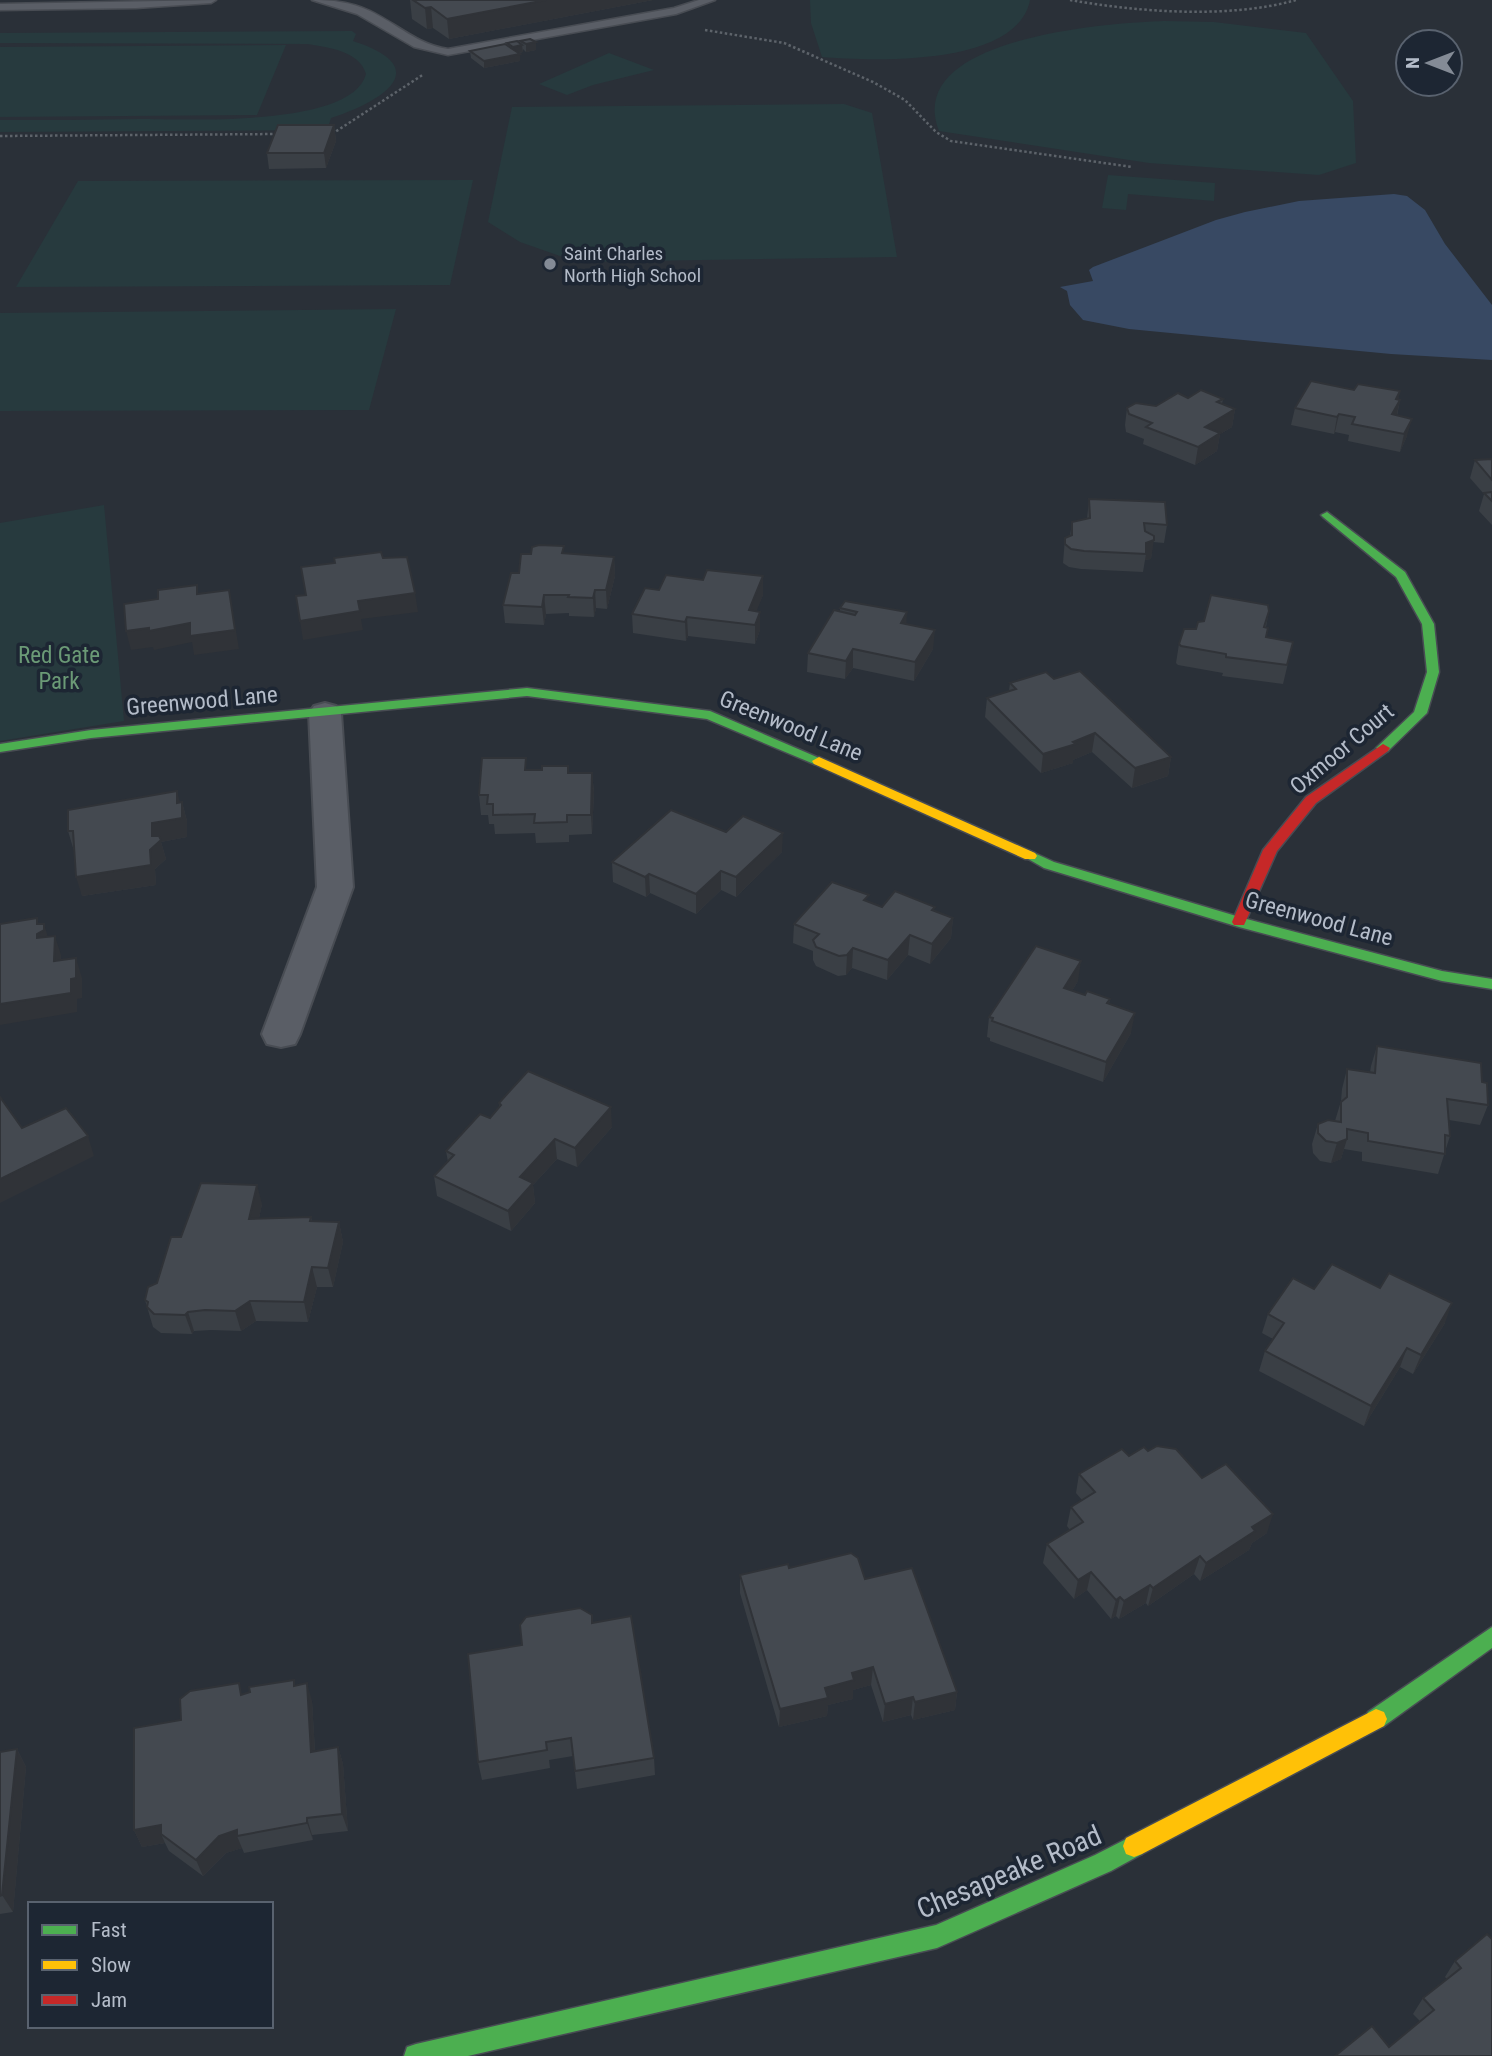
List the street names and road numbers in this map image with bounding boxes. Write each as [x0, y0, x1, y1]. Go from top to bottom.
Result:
street label: Greenwood Lane [125, 681, 279, 721]
street label: Greenwood Lane [716, 685, 866, 767]
street label: Oxmoor Court [1285, 698, 1399, 800]
street label: Greenwood Lane [1242, 886, 1396, 952]
street label: Chesapeake Road [912, 1818, 1106, 1926]

